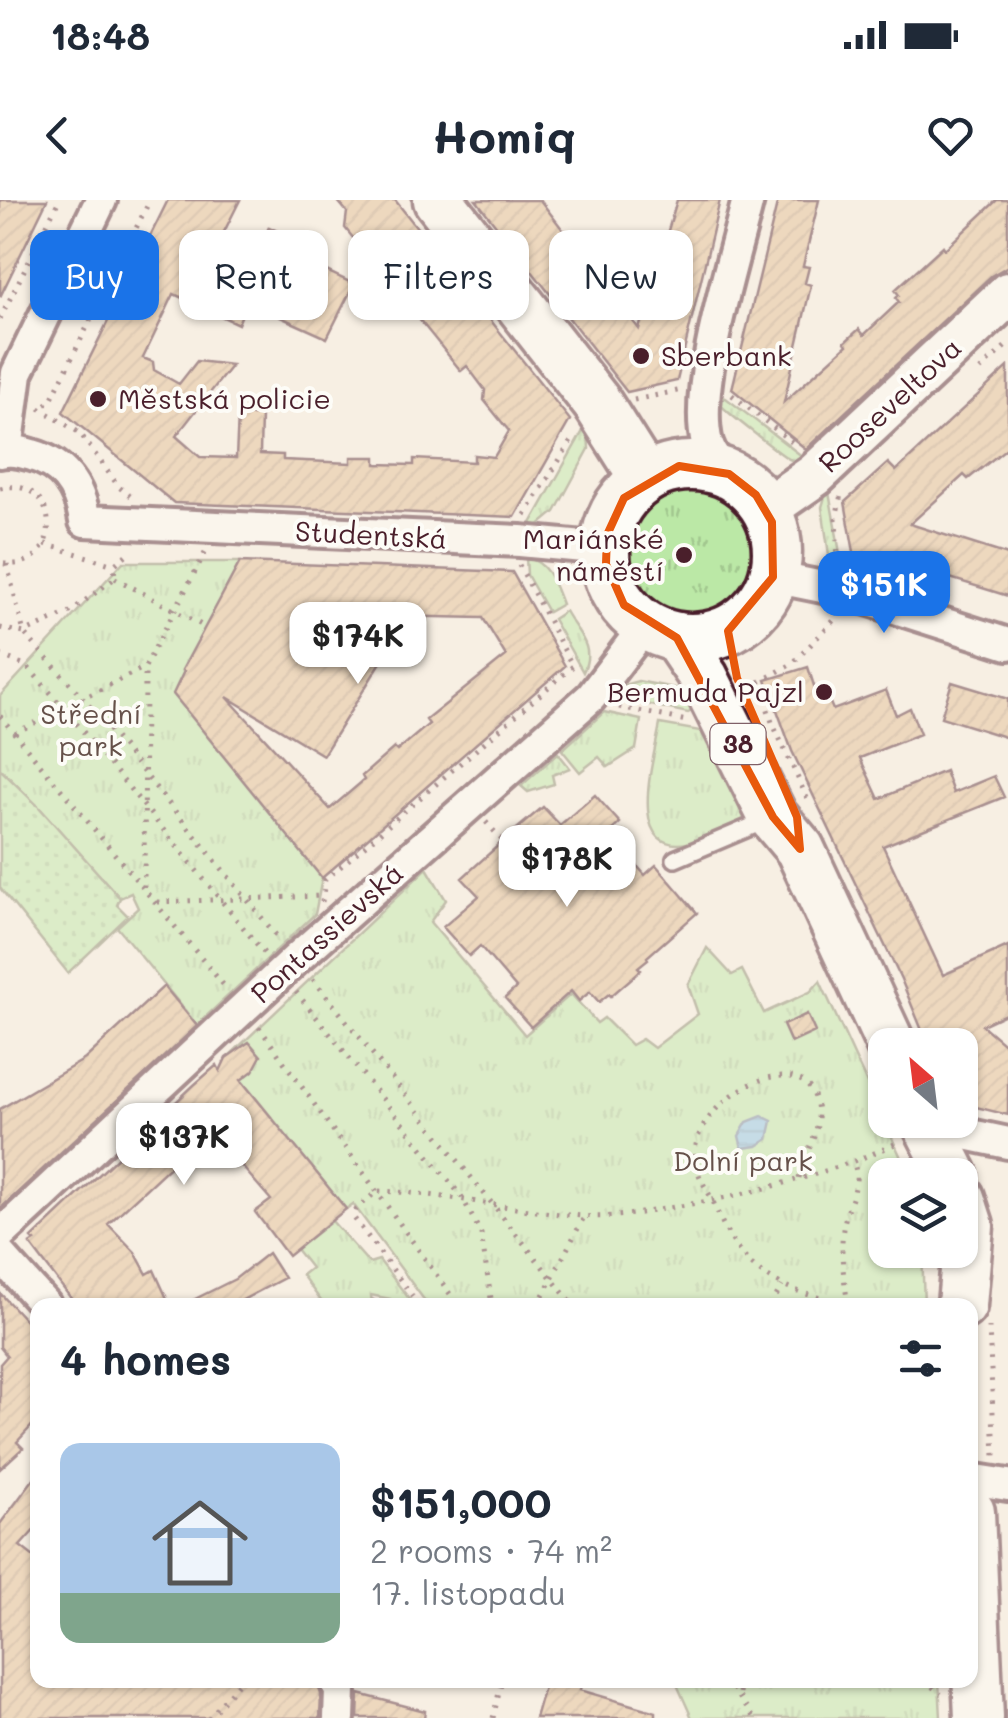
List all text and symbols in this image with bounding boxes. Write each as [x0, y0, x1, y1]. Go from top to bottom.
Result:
text: 18:48 [50, 10, 150, 60]
text: Homiq [432, 106, 576, 164]
icon: back [30, 108, 85, 163]
icon: heart [923, 108, 978, 163]
chip: Buy [30, 230, 159, 320]
chip: Rent [179, 230, 328, 320]
chip: Filters [348, 230, 529, 320]
chip: New [549, 230, 693, 320]
street label: Rooseveltova [810, 329, 968, 480]
place label: Sberbank [661, 337, 792, 373]
marker: Sberbank [630, 345, 652, 367]
place label: Městská policie [118, 380, 331, 416]
marker: Městská policie [87, 388, 109, 410]
street label: Studentská [294, 512, 448, 556]
place label: Mariánské náměstí [523, 520, 664, 588]
marker: Mariánské náměstí [673, 544, 695, 566]
pin: $151K [814, 551, 954, 636]
text: $151K [840, 562, 928, 604]
pin: $174K [288, 602, 428, 687]
text: $174K [311, 613, 405, 655]
place label: Bermuda Pajzl [607, 673, 804, 709]
marker: Bermuda Pajzl [813, 681, 835, 703]
park label: Střední park [40, 695, 142, 763]
road number: 38 [710, 724, 766, 764]
pin: $178K [497, 825, 637, 910]
text: $178K [521, 836, 613, 878]
street label: Pontassievská [243, 854, 410, 1010]
north arrow [868, 1028, 978, 1138]
map controls [868, 1028, 978, 1268]
pin: $137K [114, 1103, 254, 1188]
text: $137K [138, 1114, 230, 1156]
park label: Dolní park [673, 1142, 813, 1178]
button: layers [868, 1158, 978, 1268]
text: 4 homes [60, 1331, 231, 1386]
icon: filters [893, 1331, 948, 1386]
text: $151,000 [370, 1474, 552, 1529]
icon: home [140, 1483, 260, 1603]
text: 2 rooms · 74 m² [370, 1529, 612, 1571]
text: 17. listopadu [370, 1571, 566, 1613]

